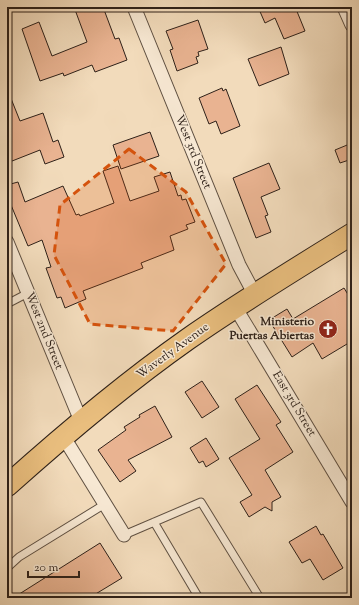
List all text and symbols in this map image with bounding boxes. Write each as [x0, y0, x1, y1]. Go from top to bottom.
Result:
street label: West 3rd Street [170, 112, 216, 192]
street label: West 2nd Street [20, 290, 68, 372]
place label: Ministerio Puertas Abiertas [229, 313, 314, 345]
street label: Waverly Avenue [133, 318, 213, 384]
church icon: Ministerio Puertas Abiertas [317, 318, 339, 340]
street label: East 3rd Street [267, 368, 321, 440]
scale bar [28, 553, 79, 579]
text: 20 m [34, 559, 59, 577]

